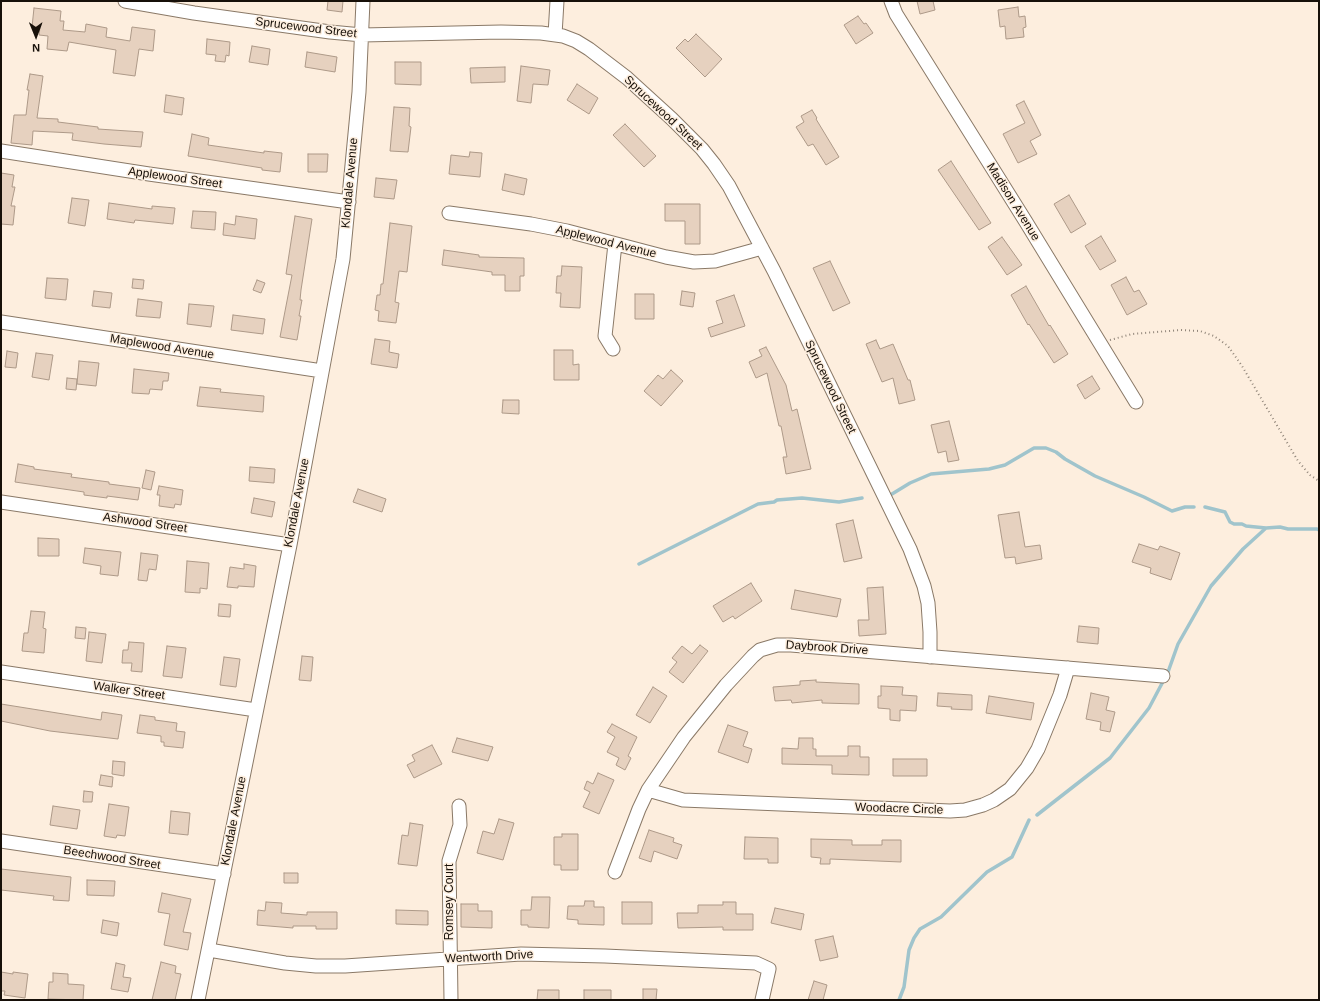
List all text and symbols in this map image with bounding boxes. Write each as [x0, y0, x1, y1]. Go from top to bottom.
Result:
street label: Sprucewood Street [254, 15, 358, 41]
north arrow [16, 16, 56, 56]
text: N [32, 42, 40, 54]
street label: Sprucewood Street [621, 73, 705, 153]
street label: Klondale Avenue [339, 137, 361, 229]
street label: Madison Avenue [983, 160, 1043, 244]
street label: Applewood Street [127, 164, 223, 192]
street label: Applewood Avenue [554, 223, 658, 261]
street label: Maplewood Avenue [109, 332, 215, 362]
street label: Sprucewood Street [801, 338, 859, 436]
street label: Klondale Avenue [281, 457, 313, 549]
street label: Ashwood Street [102, 510, 188, 536]
street label: Daybrook Drive [785, 638, 869, 658]
street label: Walker Street [92, 679, 166, 703]
street label: Klondale Avenue [218, 775, 250, 867]
street label: Woodacre Circle [855, 800, 943, 818]
street label: Beechwood Street [62, 843, 162, 873]
street label: Romsey Court [443, 864, 457, 940]
street label: Wentworth Drive [444, 947, 534, 967]

